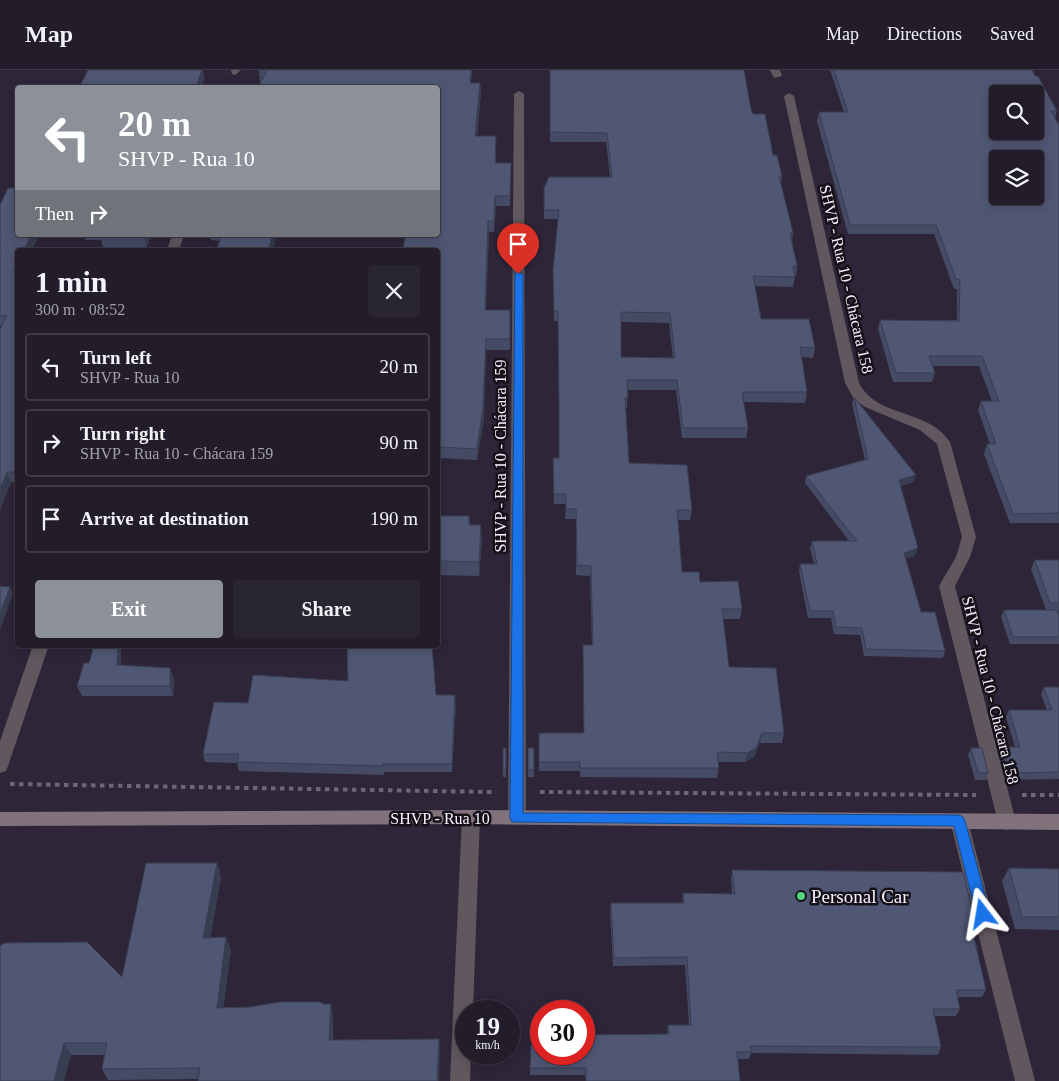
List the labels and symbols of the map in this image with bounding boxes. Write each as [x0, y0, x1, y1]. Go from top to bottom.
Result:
street label: SHVP - Rua 10 - Chácara 158 [817, 183, 877, 375]
pin [497, 223, 539, 274]
street label: SHVP - Rua 10 - Chácara 159 [492, 359, 509, 553]
street label: SHVP - Rua 10 - Chácara 158 [959, 594, 1022, 786]
street label: SHVP - Rua 10 [390, 810, 490, 827]
place label: Personal Car [811, 886, 909, 907]
position arrow [956, 887, 1008, 939]
marker: Personal Car [795, 890, 807, 902]
speed limit sign: 30 [530, 1000, 595, 1065]

